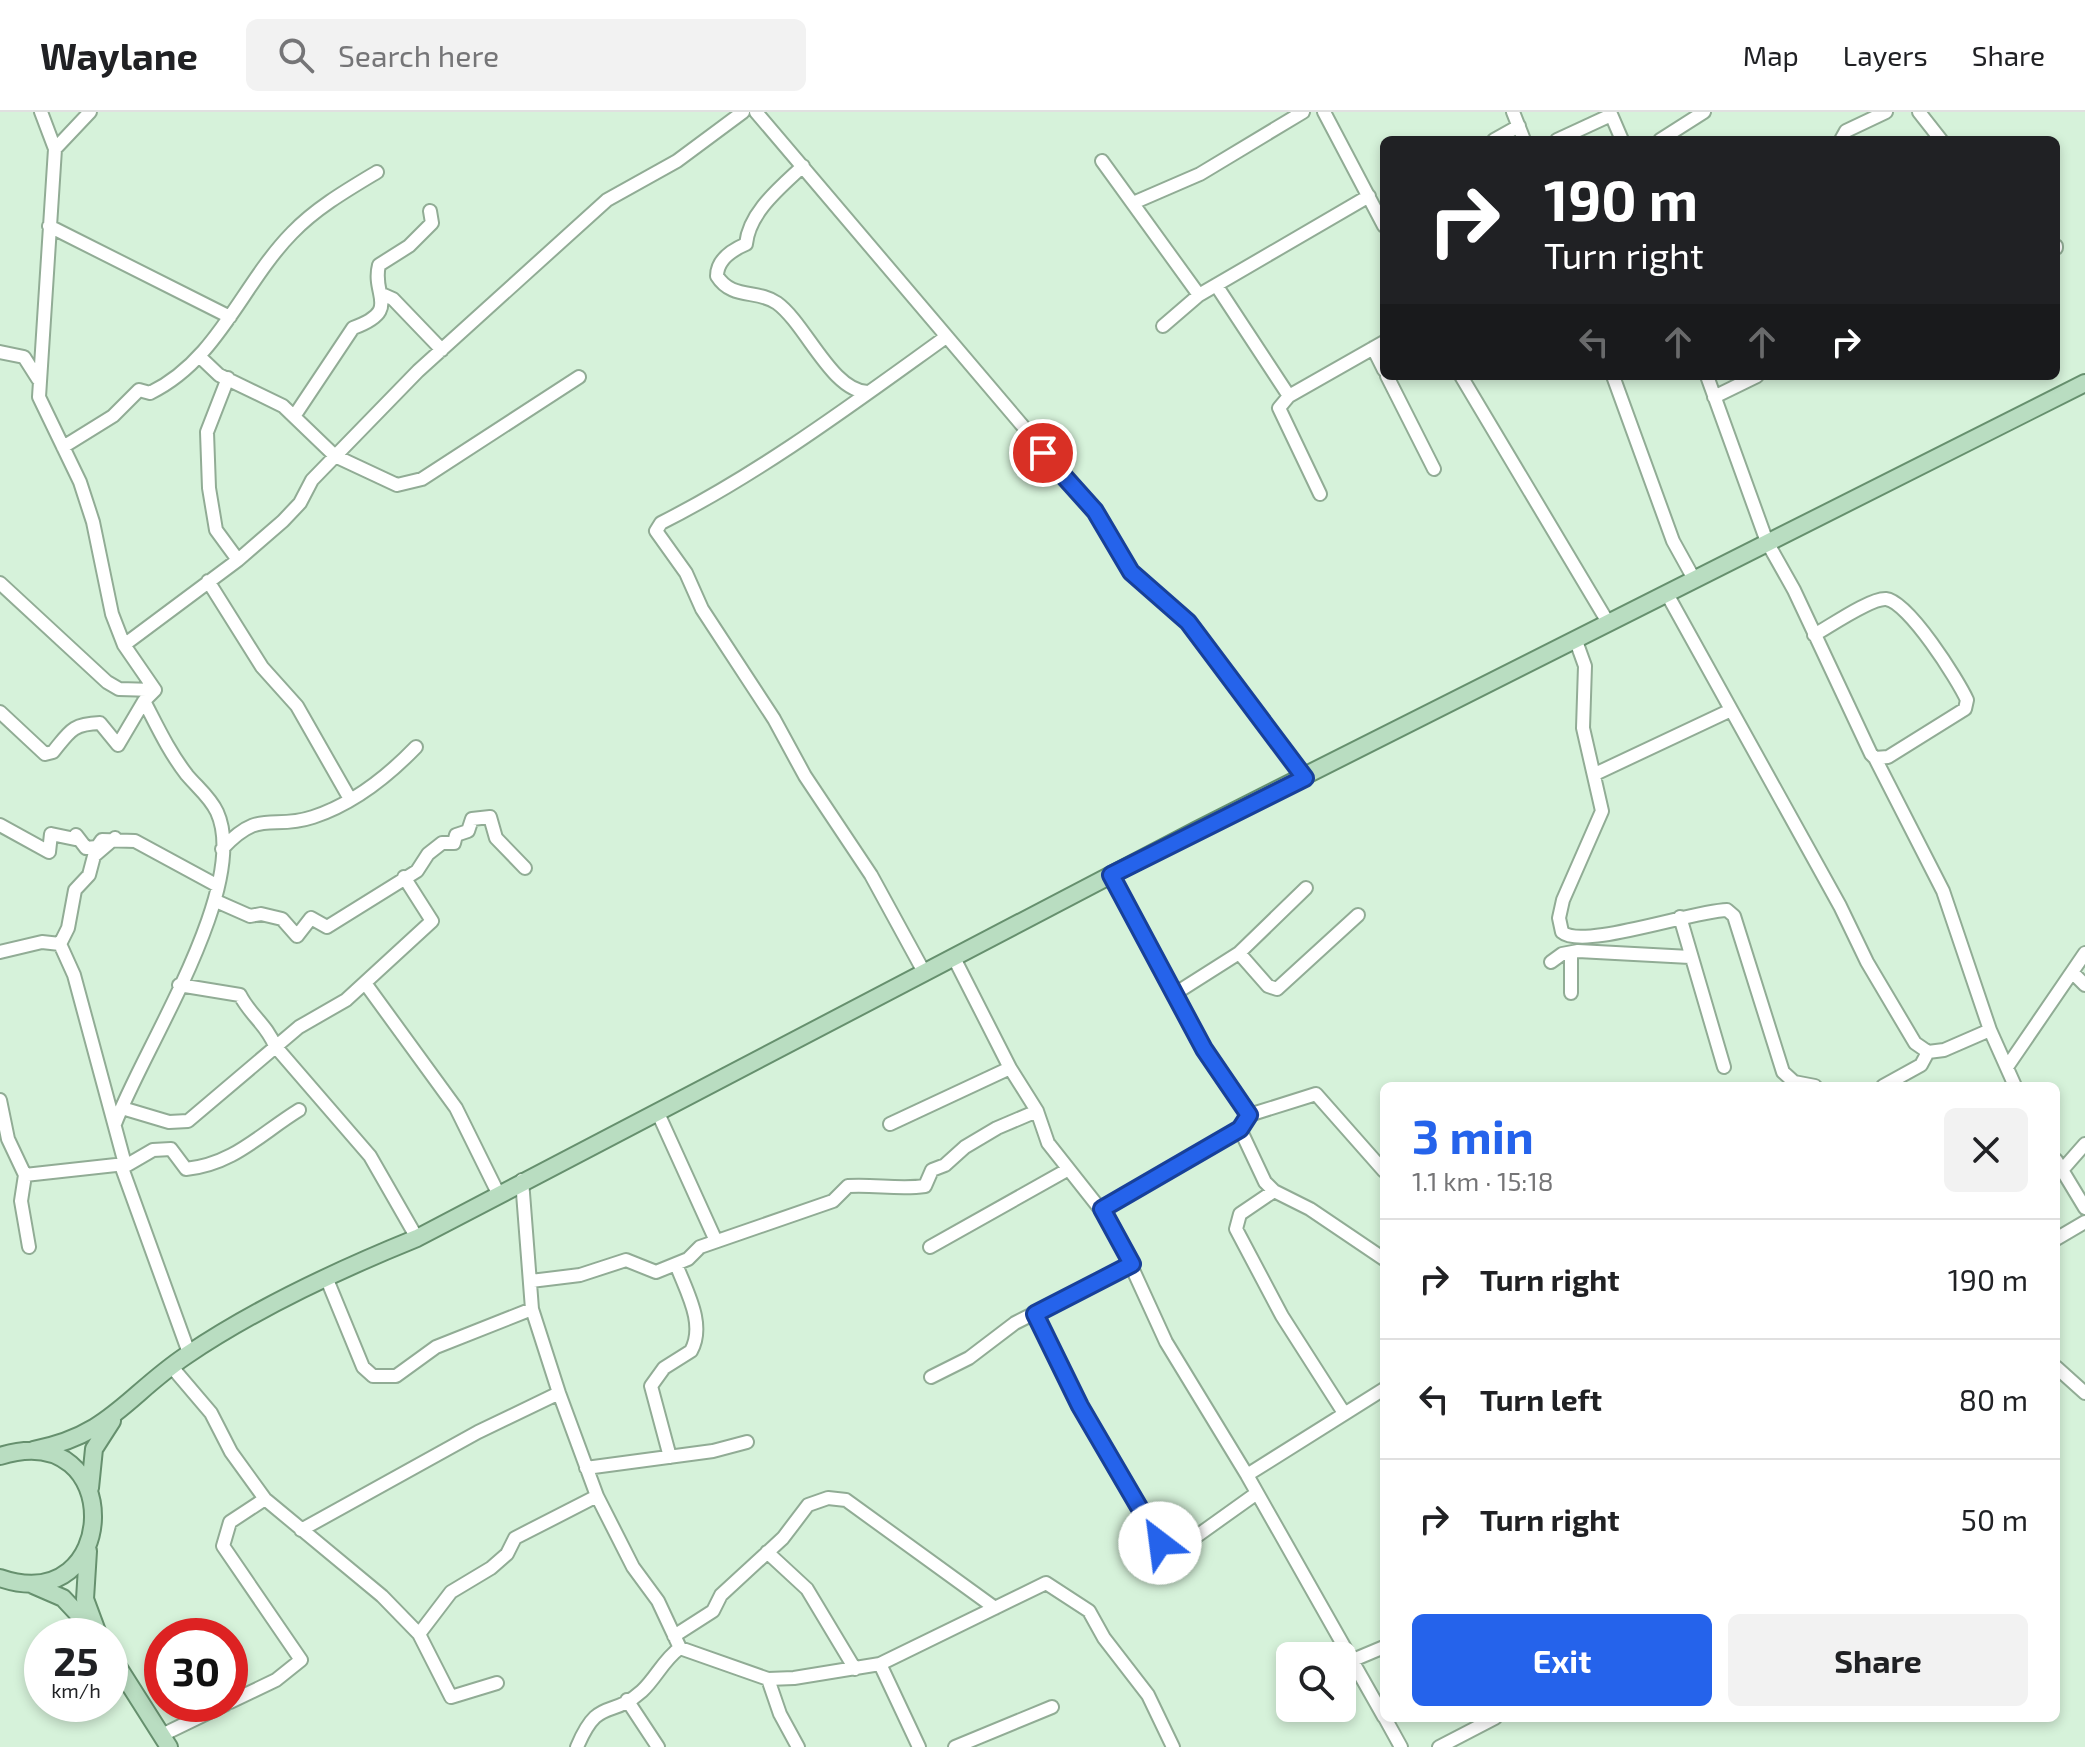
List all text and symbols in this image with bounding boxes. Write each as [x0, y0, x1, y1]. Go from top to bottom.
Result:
search box [246, 19, 806, 91]
text: Waylane [40, 32, 198, 78]
icon: search [274, 33, 318, 77]
text: Search here [338, 37, 499, 73]
text: Map [1743, 38, 1799, 72]
text: Layers [1843, 38, 1928, 72]
text: Share [1972, 38, 2045, 72]
text: 190 m [1544, 165, 1698, 232]
icon: right [1412, 168, 1516, 272]
text: Turn right [1544, 233, 1704, 276]
icon: left [1572, 320, 1616, 364]
icon: ahead [1656, 320, 1700, 364]
icon: ahead [1740, 320, 1784, 364]
icon: right [1824, 320, 1868, 364]
pin [1009, 419, 1077, 487]
icon: arrive [1021, 431, 1065, 475]
text: 3 min [1412, 1106, 1534, 1164]
button: close [1944, 1108, 2028, 1192]
text: 1.1 km · 15:18 [1412, 1165, 1554, 1196]
icon: right [1412, 1257, 1456, 1301]
text: Turn right [1480, 1261, 1620, 1297]
text: 190 m [1948, 1261, 2028, 1297]
icon: left [1412, 1377, 1456, 1421]
text: Turn left [1480, 1381, 1602, 1417]
text: 80 m [1959, 1381, 2028, 1417]
icon: right [1412, 1497, 1456, 1541]
position arrow [1118, 1501, 1202, 1585]
text: Turn right [1480, 1501, 1620, 1537]
text: 50 m [1961, 1501, 2028, 1537]
button: Exit [1412, 1614, 1712, 1706]
button: Share [1728, 1614, 2028, 1706]
speed limit sign: 30 [144, 1618, 248, 1722]
text: 25 [53, 1636, 99, 1684]
map controls [1276, 1642, 1356, 1722]
button: search [1276, 1642, 1356, 1722]
text: km/h [51, 1678, 101, 1702]

